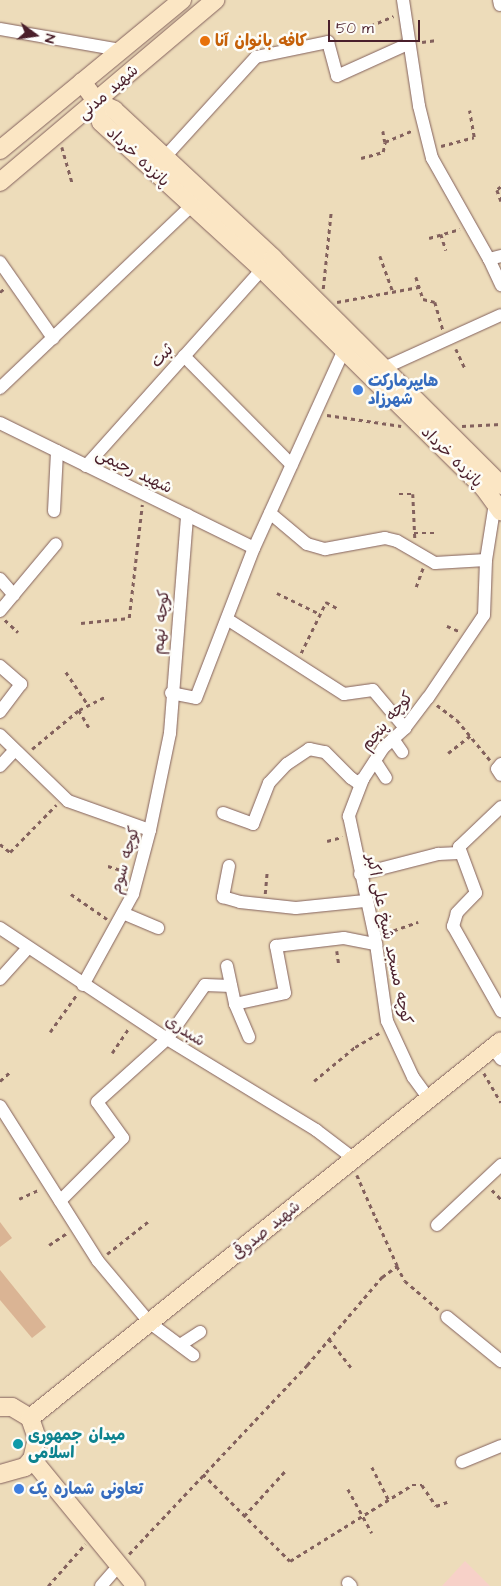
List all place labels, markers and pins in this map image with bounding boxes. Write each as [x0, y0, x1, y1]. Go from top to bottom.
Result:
place label: کافه بانوان آنا [215, 31, 307, 51]
marker: کافه بانوان آنا [199, 35, 211, 47]
place label: هایپرمارکت شهرزاد [368, 371, 438, 409]
marker: هایپرمارکت شهرزاد [352, 384, 364, 396]
place label: میدان جمهوری اسلامی [28, 1425, 125, 1463]
marker: میدان جمهوری اسلامی [12, 1438, 24, 1450]
place label: تعاونی شماره یک [29, 1479, 143, 1499]
marker: تعاونی شماره یک [13, 1483, 25, 1495]

